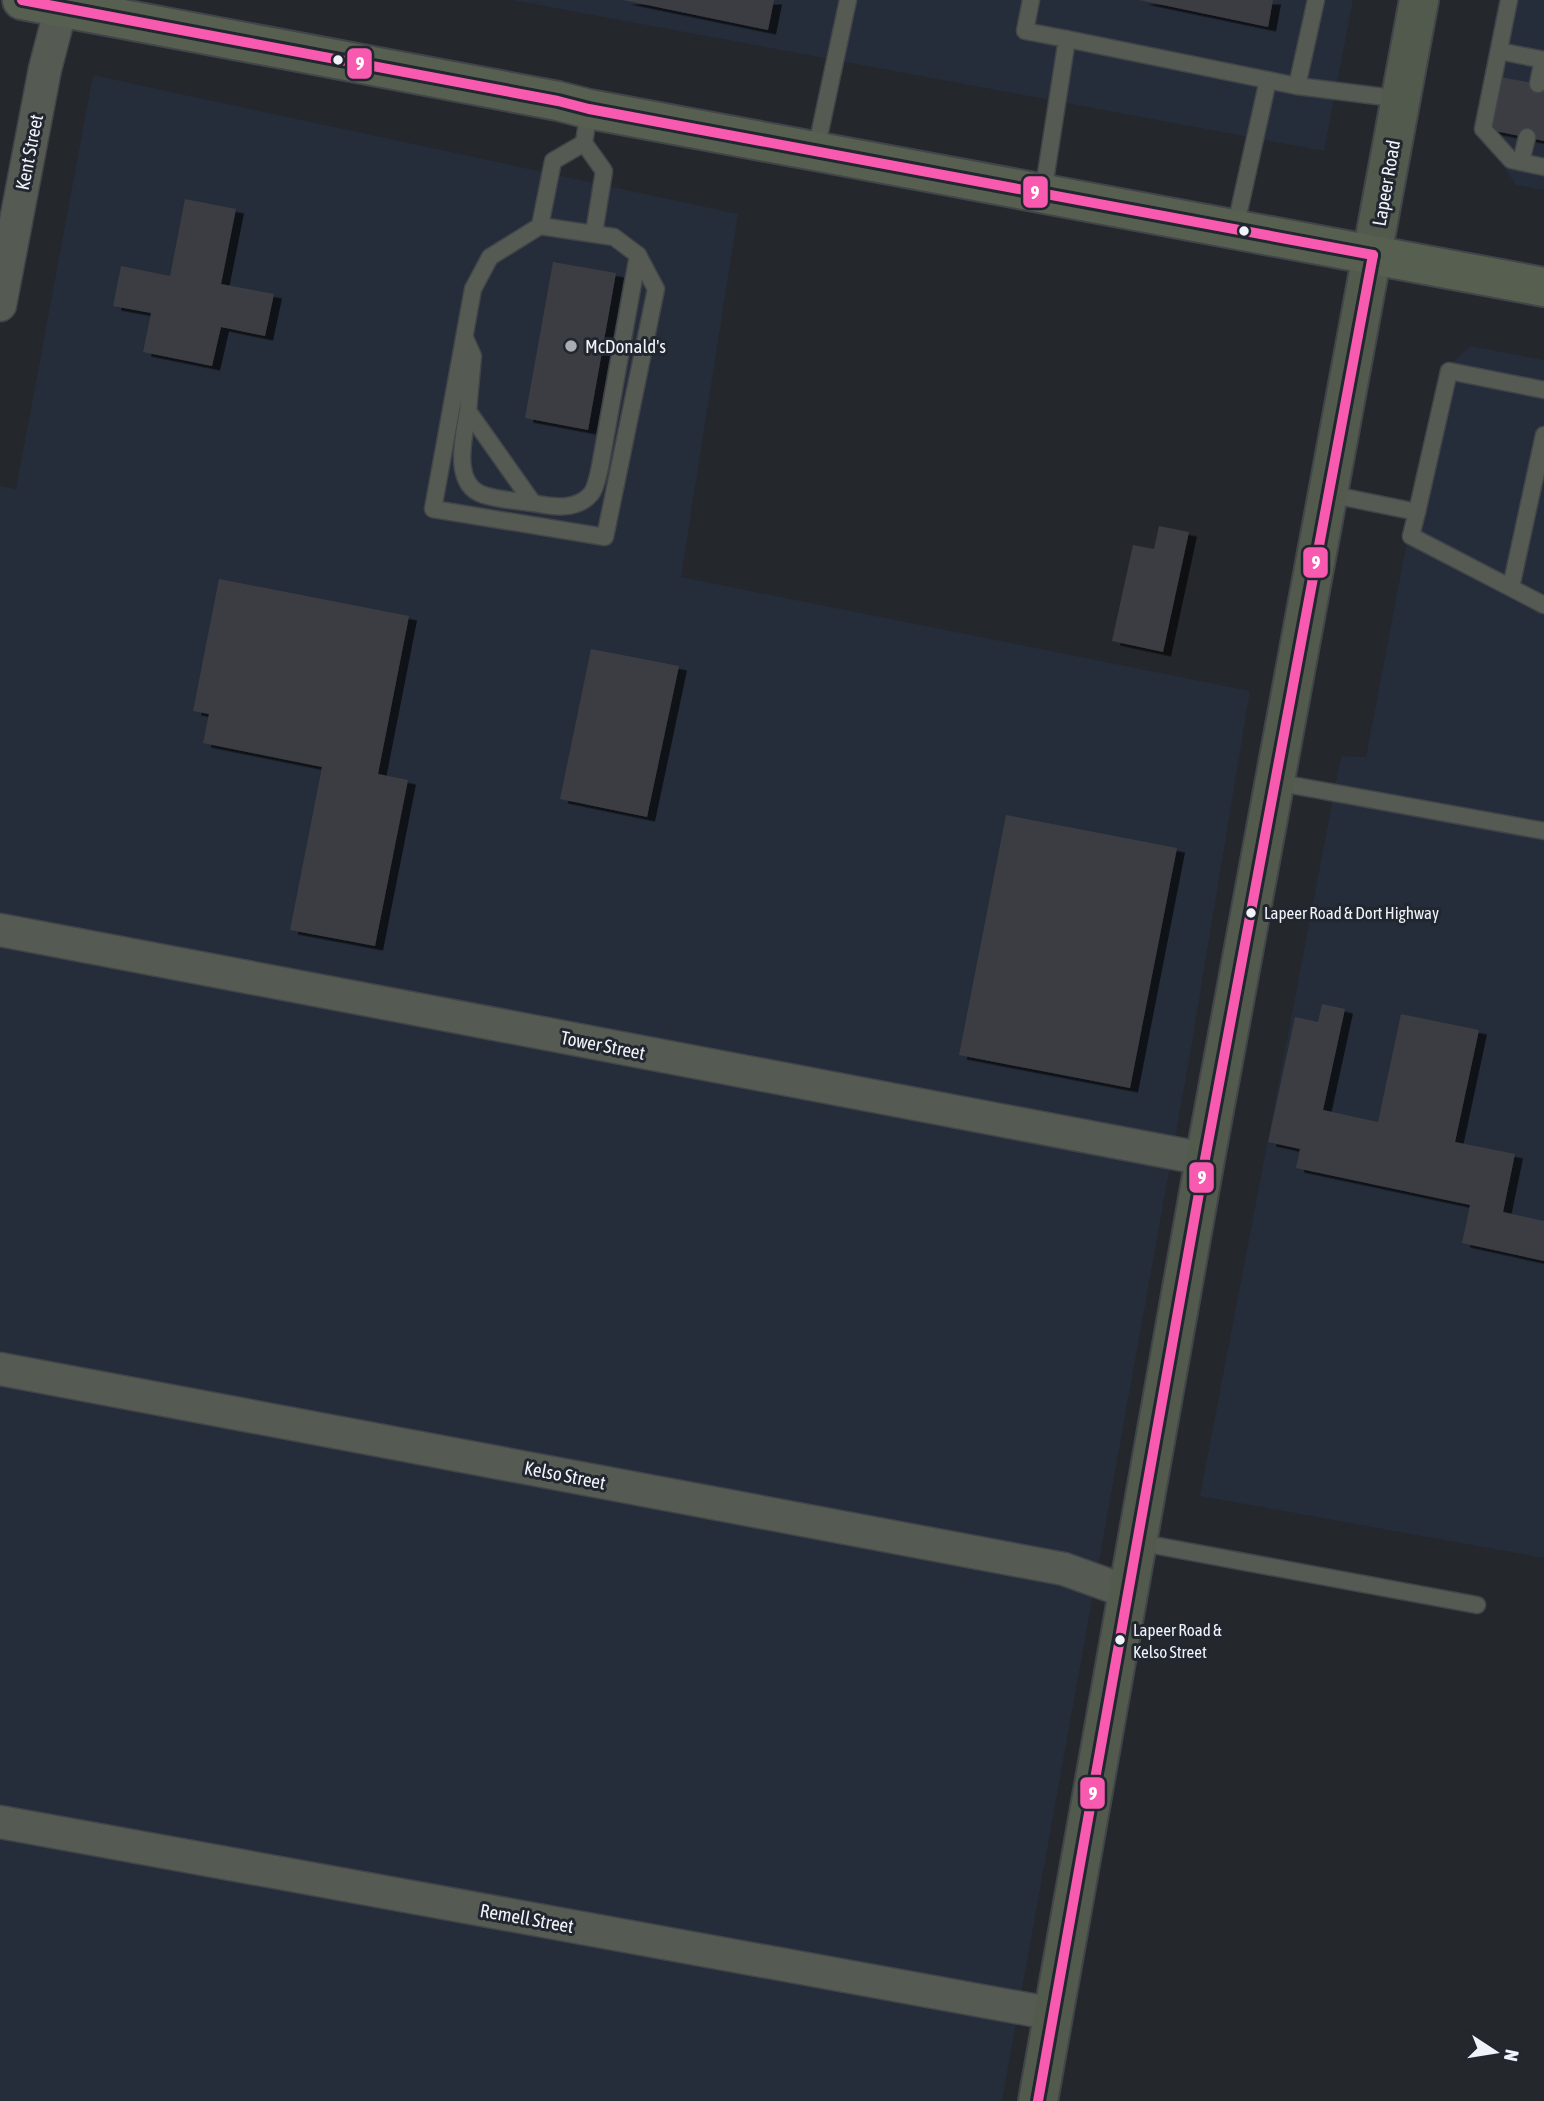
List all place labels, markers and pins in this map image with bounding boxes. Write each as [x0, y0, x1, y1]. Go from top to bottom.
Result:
unlabelled marker [331, 53, 345, 67]
unlabelled marker [1237, 224, 1251, 238]
place label: McDonald's [585, 335, 666, 357]
marker: McDonald's [563, 338, 579, 354]
place label: Lapeer Road & Dort Highway [1264, 903, 1439, 923]
marker: Lapeer Road & Dort Highway [1244, 906, 1258, 920]
place label: Lapeer Road & Kelso Street [1133, 1620, 1222, 1662]
marker: Lapeer Road & Kelso Street [1113, 1633, 1127, 1647]

